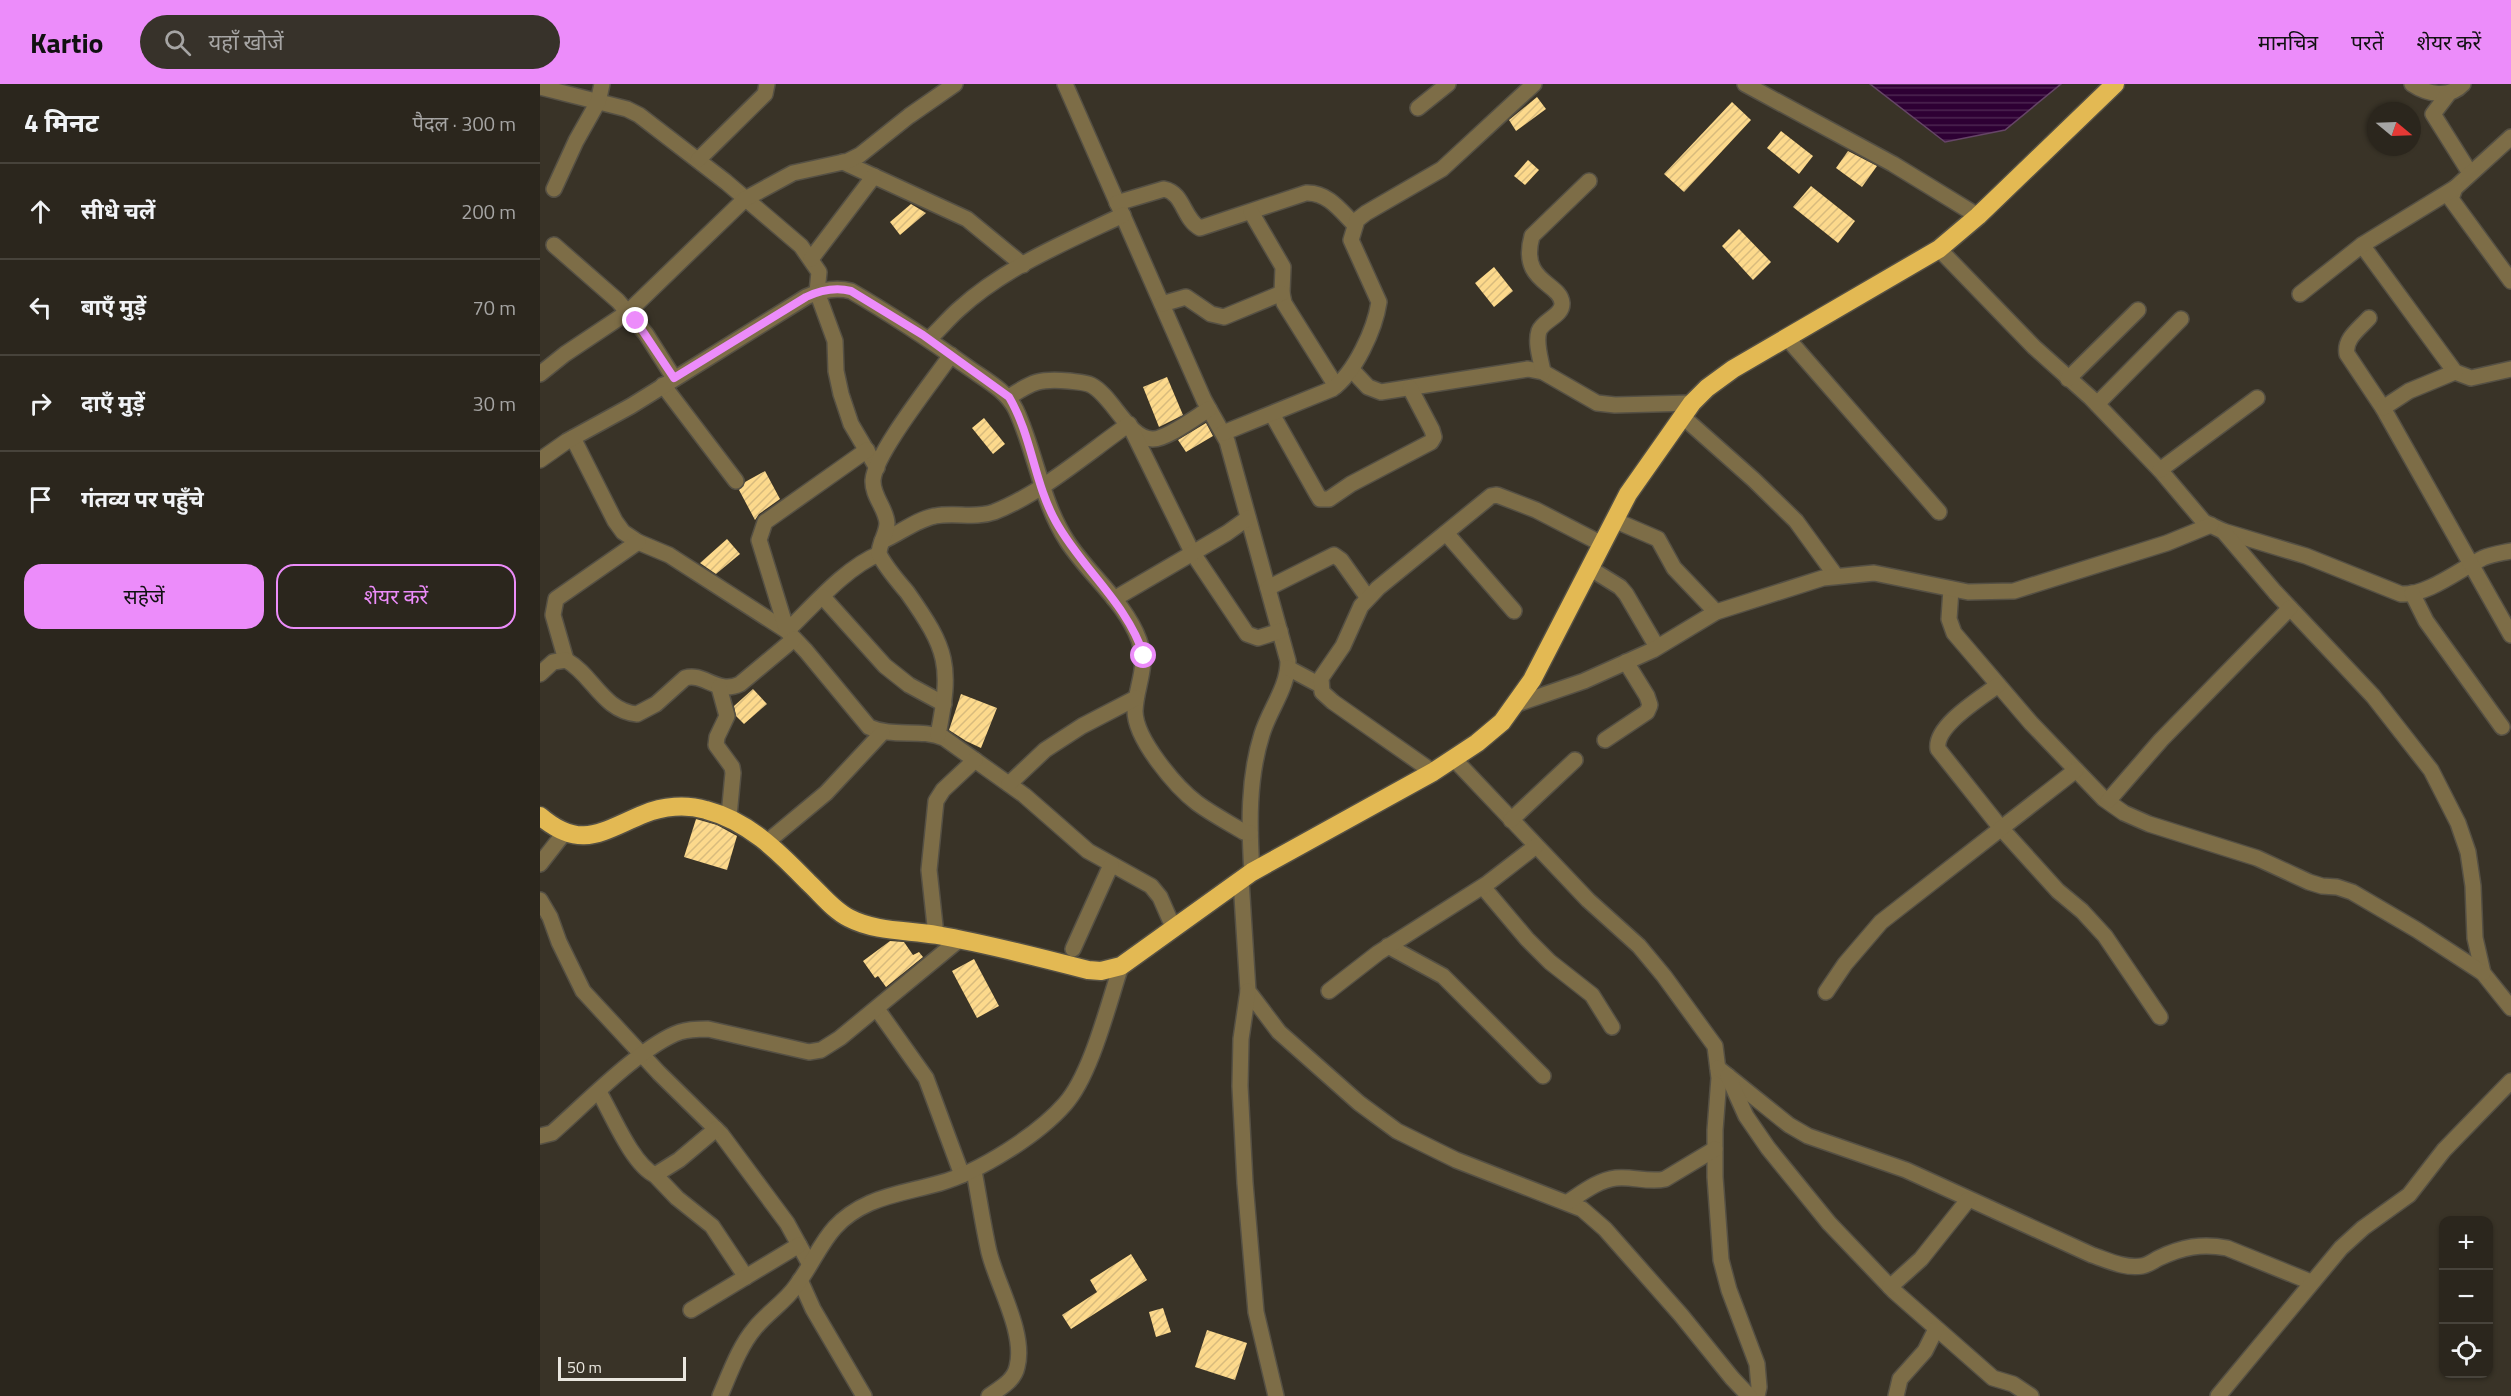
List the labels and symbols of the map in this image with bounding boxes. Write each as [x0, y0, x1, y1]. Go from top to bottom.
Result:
north arrow [2367, 102, 2421, 156]
route end [622, 307, 648, 333]
route start [1130, 642, 1156, 668]
scale bar [558, 1354, 686, 1382]

